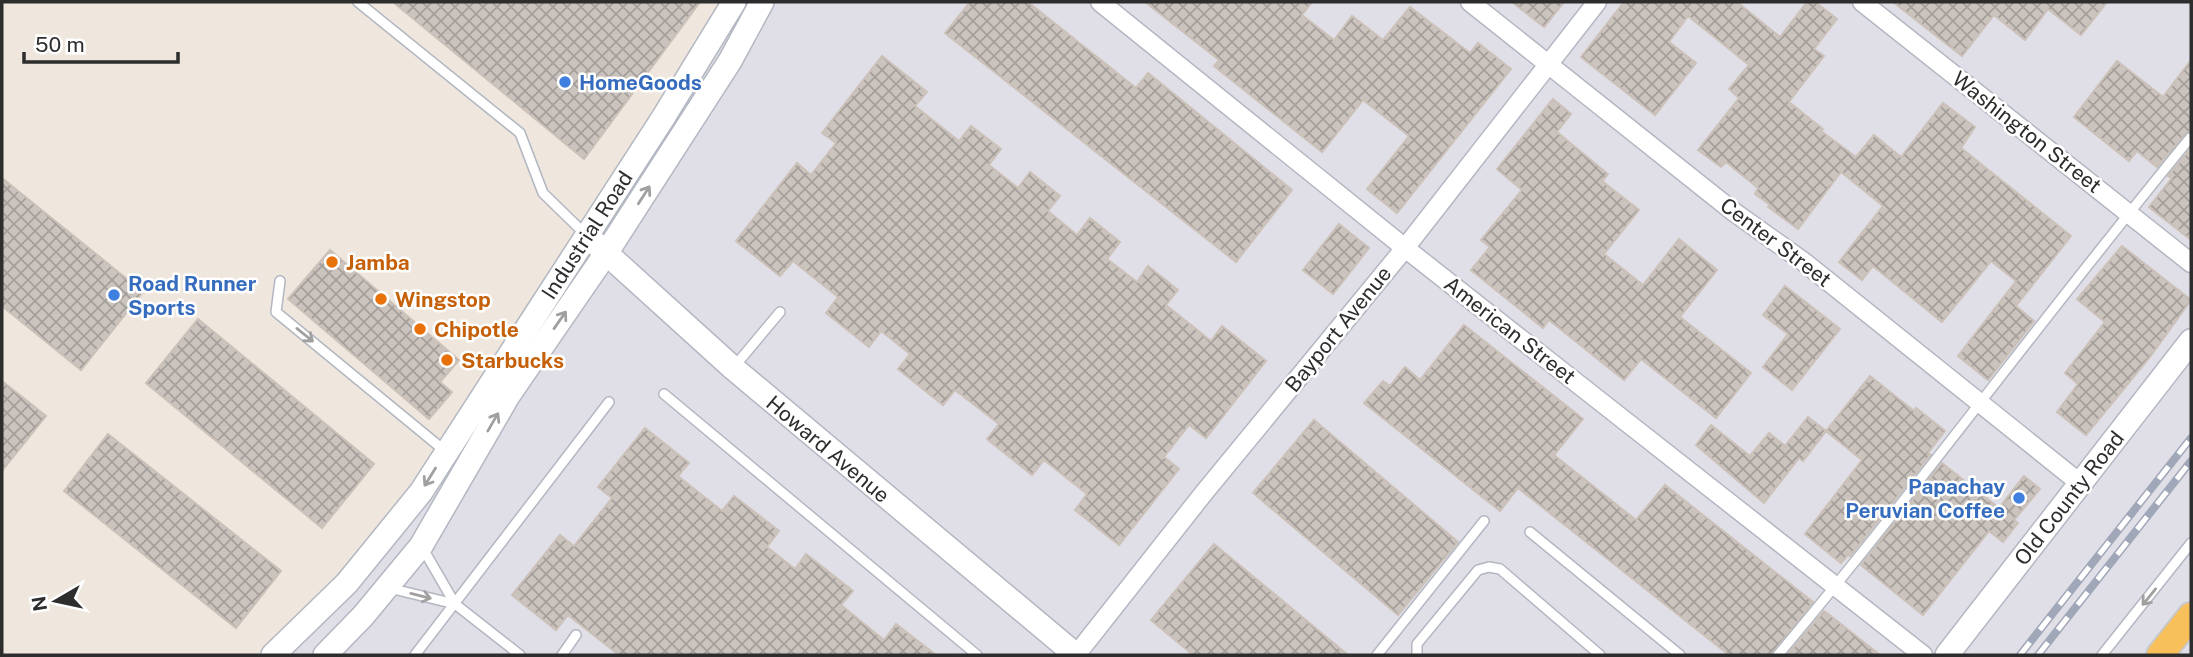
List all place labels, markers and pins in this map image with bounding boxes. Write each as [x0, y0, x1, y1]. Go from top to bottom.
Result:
place label: HomeGoods [579, 70, 702, 95]
marker: HomeGoods [557, 74, 573, 90]
place label: Jamba [346, 250, 410, 275]
marker: Jamba [324, 254, 340, 270]
place label: Road Runner Sports [128, 271, 257, 320]
marker: Road Runner Sports [106, 287, 122, 303]
place label: Wingstop [395, 287, 491, 312]
marker: Wingstop [373, 291, 389, 307]
place label: Chipotle [434, 317, 519, 342]
marker: Chipotle [412, 321, 428, 337]
place label: Starbucks [461, 348, 564, 373]
marker: Starbucks [439, 352, 455, 368]
place label: Papachay Peruvian Coffee [1845, 474, 2005, 523]
marker: Papachay Peruvian Coffee [2011, 490, 2027, 506]

